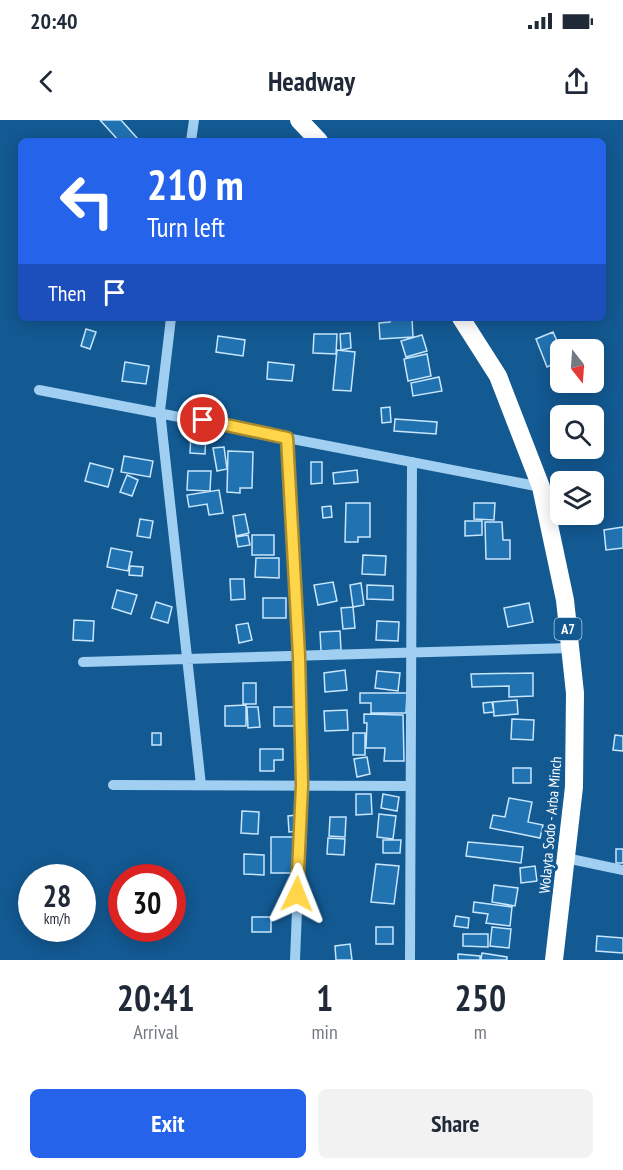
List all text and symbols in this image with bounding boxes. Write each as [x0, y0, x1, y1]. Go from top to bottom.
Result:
text: 20:40 [30, 7, 78, 35]
text: Headway [268, 64, 355, 98]
icon: back [30, 65, 63, 98]
icon: share [560, 65, 593, 98]
text: 210 m [147, 157, 244, 212]
icon: left [48, 162, 126, 240]
text: Turn left [147, 210, 225, 244]
icon: arrive [98, 276, 131, 309]
text: Then [48, 279, 86, 307]
north arrow [550, 339, 604, 393]
map controls [550, 339, 604, 525]
pin [177, 394, 228, 445]
icon: arrive [186, 403, 219, 436]
button: search [550, 405, 604, 459]
button: layers [550, 471, 604, 525]
road number: A7 [554, 618, 582, 640]
street label: Wolayta Sodo - Arba Minch [535, 756, 565, 894]
position arrow [265, 862, 329, 926]
speed limit sign: 30 [108, 864, 186, 942]
text: 28 [43, 876, 71, 915]
text: km/h [44, 909, 70, 928]
text: 20:41 [117, 974, 195, 1021]
text: 1 [316, 974, 333, 1021]
text: 250 [455, 974, 506, 1021]
text: Arrival [133, 1019, 178, 1045]
text: min [312, 1019, 338, 1045]
text: m [474, 1019, 487, 1045]
button: Exit [30, 1089, 306, 1158]
button: Share [318, 1089, 593, 1158]

